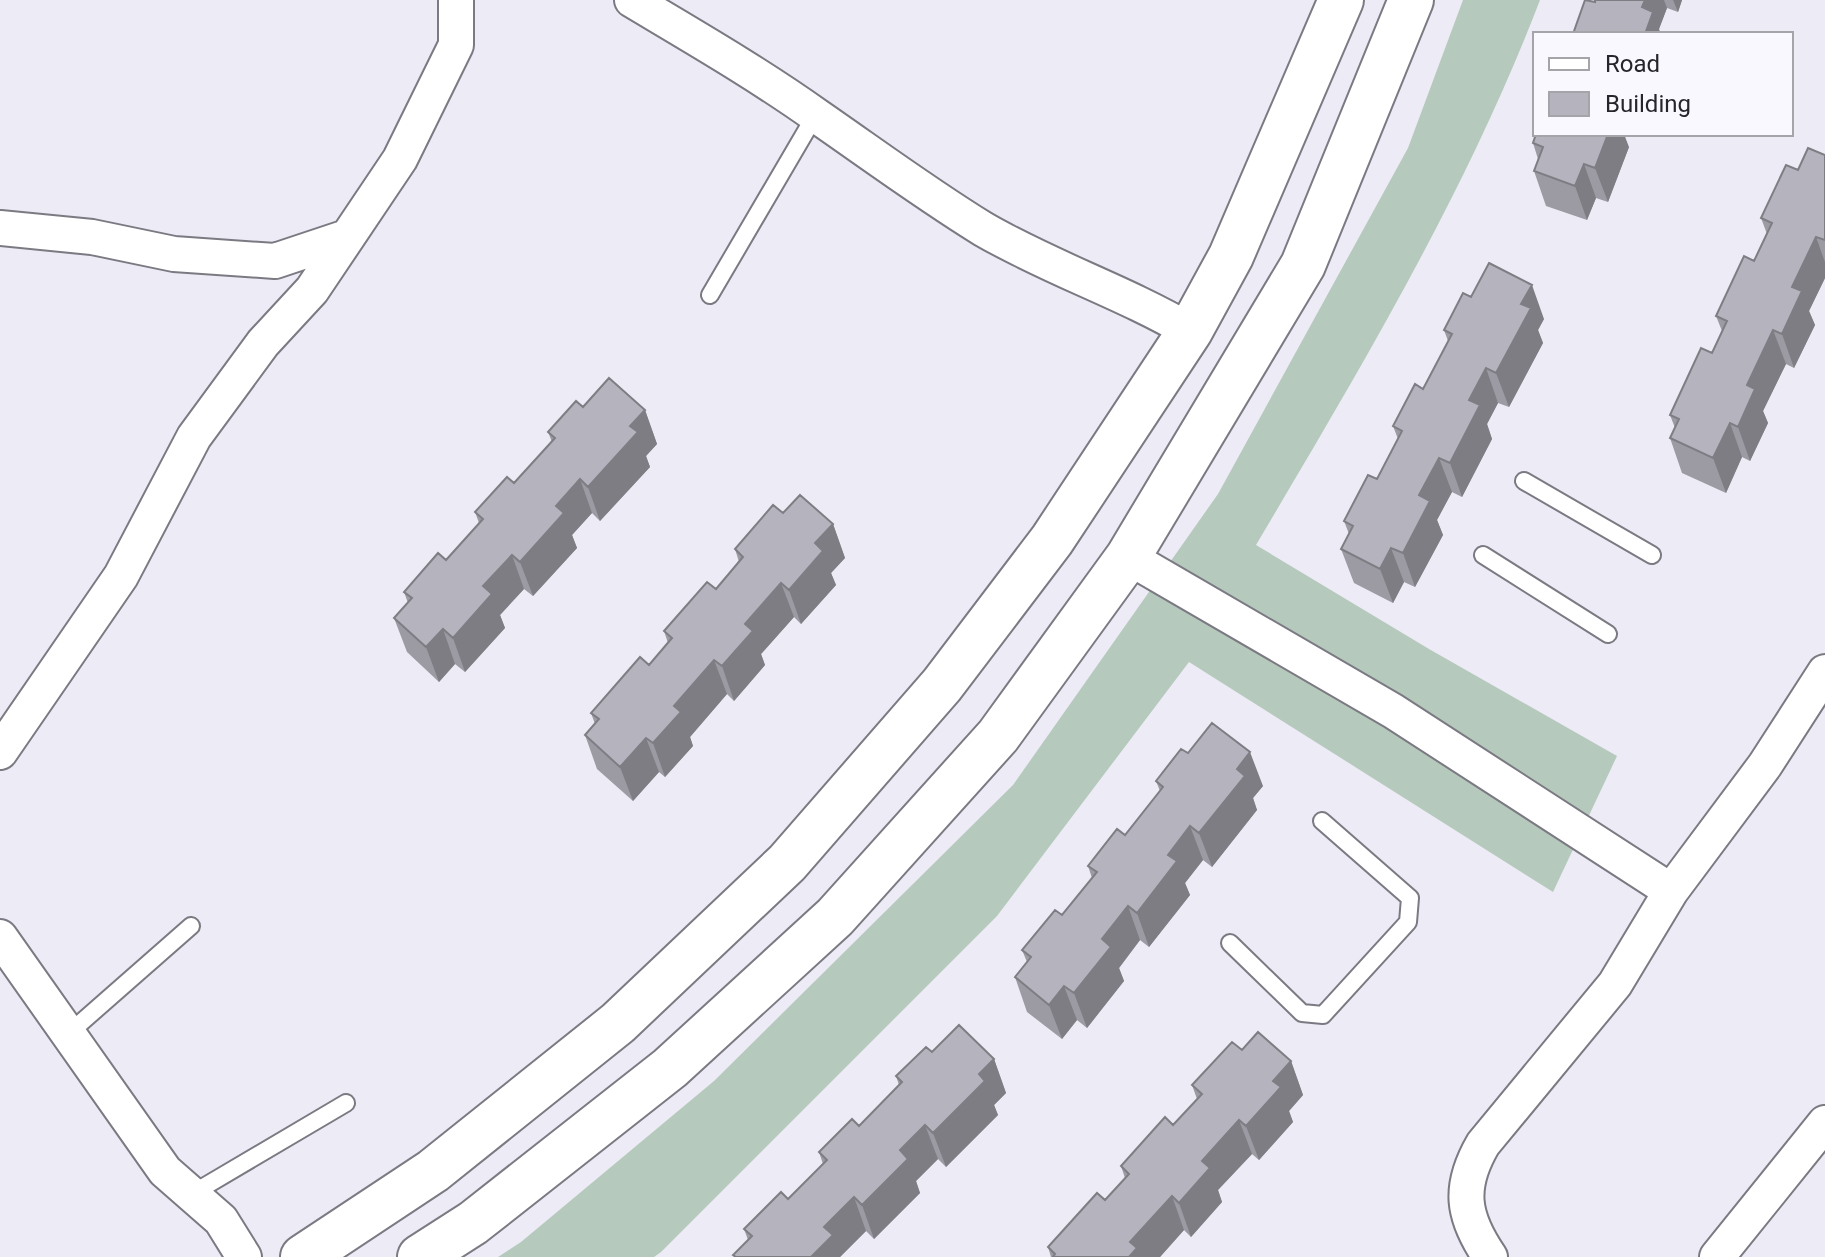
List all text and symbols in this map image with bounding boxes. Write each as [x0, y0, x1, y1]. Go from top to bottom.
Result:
legend [1533, 32, 1793, 136]
text: Road [1605, 50, 1660, 78]
text: Building [1605, 90, 1691, 118]

